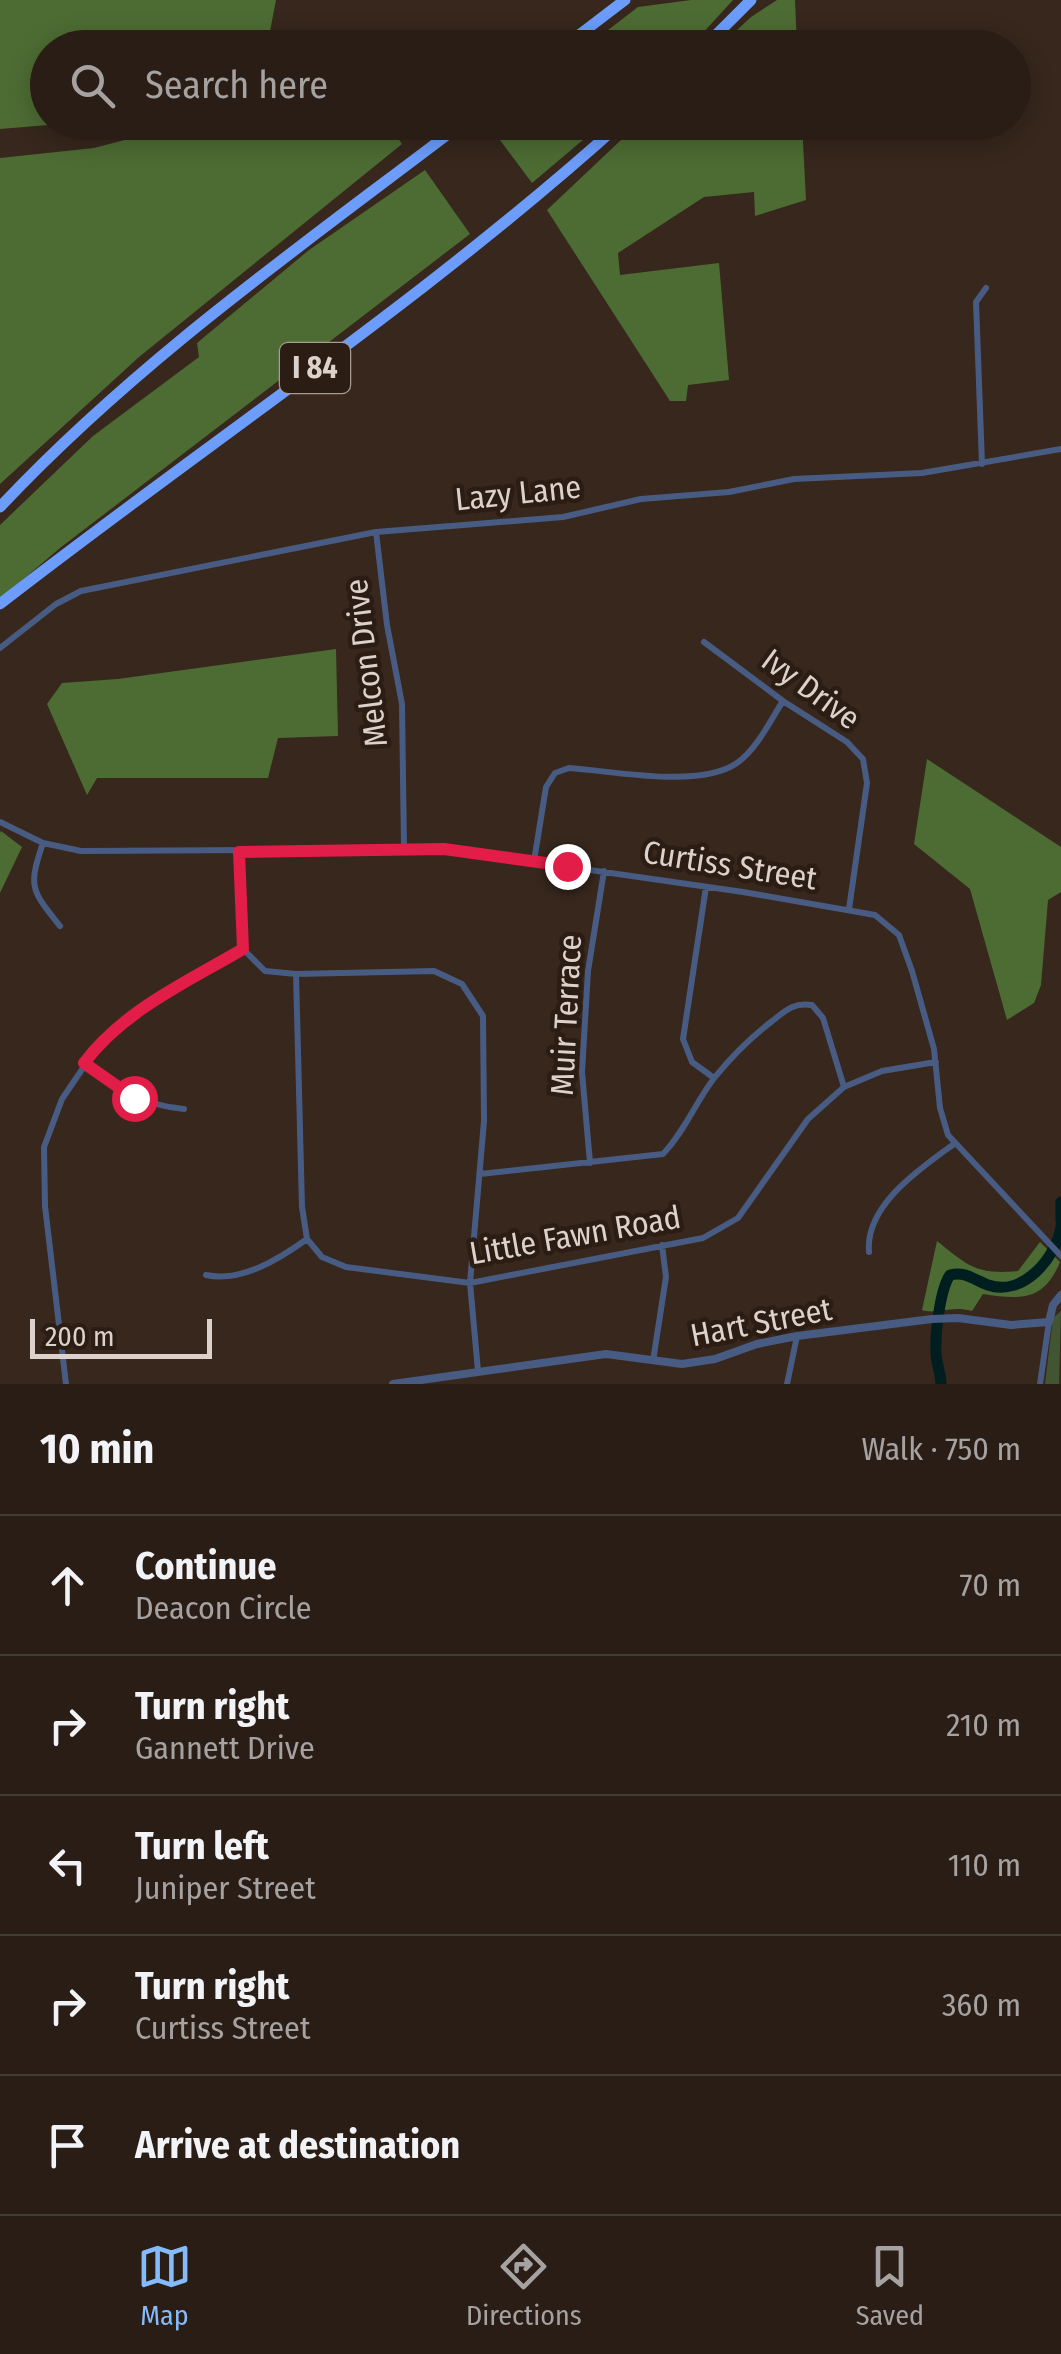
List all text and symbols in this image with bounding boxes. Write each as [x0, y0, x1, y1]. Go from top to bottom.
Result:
search box [30, 30, 1031, 140]
icon: search [65, 58, 120, 113]
text: Search here [145, 62, 328, 108]
road number: I 84 [280, 343, 350, 393]
street label: Lazy Lane [453, 467, 583, 519]
street label: Melcon Drive [337, 577, 395, 749]
street label: Ivy Drive [754, 641, 868, 737]
street label: Curtiss Street [640, 833, 820, 898]
route end [545, 844, 591, 890]
street label: Muir Terrace [543, 934, 589, 1096]
route start [112, 1076, 158, 1122]
street label: Little Fawn Road [466, 1198, 684, 1272]
street label: Hart Street [687, 1290, 835, 1354]
scale bar [30, 1314, 212, 1358]
text: 200 m [45, 1320, 115, 1353]
text: 10 min [40, 1424, 154, 1474]
text: Walk · 750 m [861, 1430, 1021, 1468]
text: Continue [135, 1543, 276, 1589]
icon: ahead [40, 1558, 95, 1613]
text: 70 m [960, 1566, 1021, 1604]
text: Deacon Circle [135, 1589, 311, 1627]
text: Turn right [135, 1683, 289, 1729]
icon: right [40, 1698, 95, 1753]
text: 210 m [946, 1706, 1021, 1744]
text: Gannett Drive [135, 1729, 315, 1767]
text: Turn left [135, 1823, 269, 1869]
icon: left [40, 1838, 95, 1893]
text: 110 m [948, 1846, 1021, 1884]
text: Juniper Street [135, 1869, 316, 1907]
text: Turn right [135, 1963, 289, 2009]
icon: right [40, 1978, 95, 2033]
text: 360 m [942, 1986, 1021, 2024]
text: Curtiss Street [135, 2009, 310, 2047]
icon: arrive [40, 2118, 95, 2173]
text: Arrive at destination [135, 2122, 460, 2168]
tab: Map [137, 2239, 192, 2332]
tab: Directions [466, 2239, 582, 2332]
tab: Saved [856, 2239, 924, 2332]

